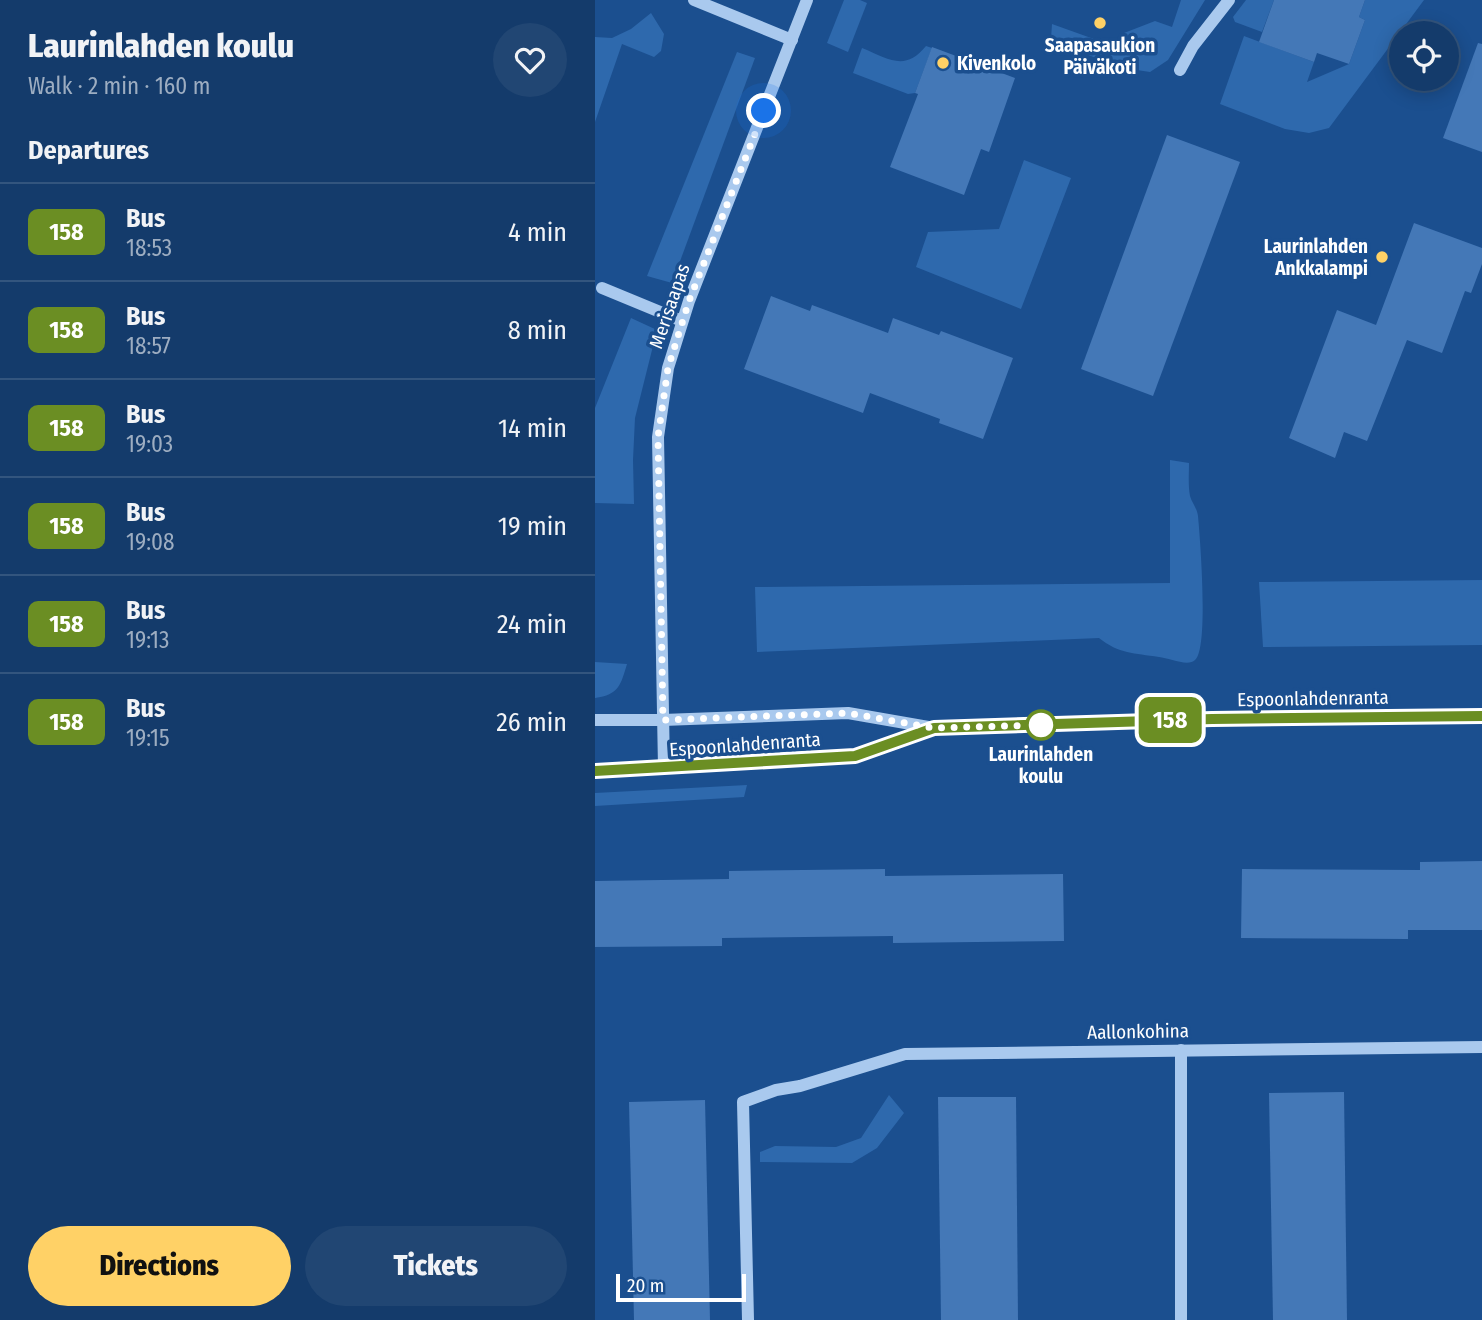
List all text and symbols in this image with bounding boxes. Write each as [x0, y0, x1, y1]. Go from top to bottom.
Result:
marker: Saapasaukion Päiväkoti [1092, 15, 1108, 31]
map controls [1389, 21, 1459, 91]
button: locate [1389, 21, 1459, 91]
button: heart [493, 23, 567, 97]
text: Laurinlahden koulu [28, 26, 294, 66]
place label: Saapasaukion Päiväkoti [1045, 34, 1155, 79]
place label: Kivenkolo [957, 52, 1036, 75]
marker: Kivenkolo [935, 55, 951, 71]
text: Walk · 2 min · 160 m [28, 72, 210, 100]
your location [746, 93, 781, 128]
text: Departures [28, 135, 149, 166]
text: Bus [126, 203, 165, 234]
text: 4 min [508, 217, 567, 248]
text: 158 [49, 218, 84, 246]
text: 18:53 [126, 234, 172, 262]
place label: Laurinlahden Ankkalampi [1264, 235, 1368, 280]
marker: Laurinlahden Ankkalampi [1374, 249, 1390, 265]
street label: Merisaapas [644, 261, 695, 352]
text: Bus [126, 301, 165, 332]
text: 8 min [508, 315, 567, 346]
text: 158 [49, 316, 84, 344]
text: 18:57 [126, 332, 171, 360]
text: Bus [126, 399, 165, 430]
text: 14 min [498, 413, 567, 444]
text: 158 [49, 414, 84, 442]
text: 19:03 [126, 430, 173, 458]
text: Bus [126, 497, 165, 528]
text: 19 min [498, 511, 567, 542]
text: 158 [49, 512, 84, 540]
text: 19:08 [126, 528, 175, 556]
text: Bus [126, 595, 165, 626]
text: 24 min [497, 609, 567, 640]
text: 158 [49, 610, 84, 638]
text: 19:13 [126, 626, 169, 654]
street label: Espoonlahdenranta [1237, 686, 1389, 711]
text: Bus [126, 693, 165, 724]
line badge: 158 [1130, 697, 1210, 743]
text: 158 [1153, 706, 1187, 734]
text: 26 min [496, 707, 567, 738]
text: 158 [49, 708, 84, 736]
marker: Laurinlahden koulu [1026, 710, 1056, 740]
text: 19:15 [126, 724, 170, 752]
street label: Espoonlahdenranta [669, 728, 821, 761]
place label: Laurinlahden koulu [989, 743, 1093, 788]
street label: Aallonkohina [1087, 1019, 1189, 1044]
button: Directions [28, 1226, 291, 1306]
button: Tickets [305, 1226, 567, 1306]
scale bar [616, 1271, 745, 1303]
text: 20 m [627, 1274, 664, 1297]

